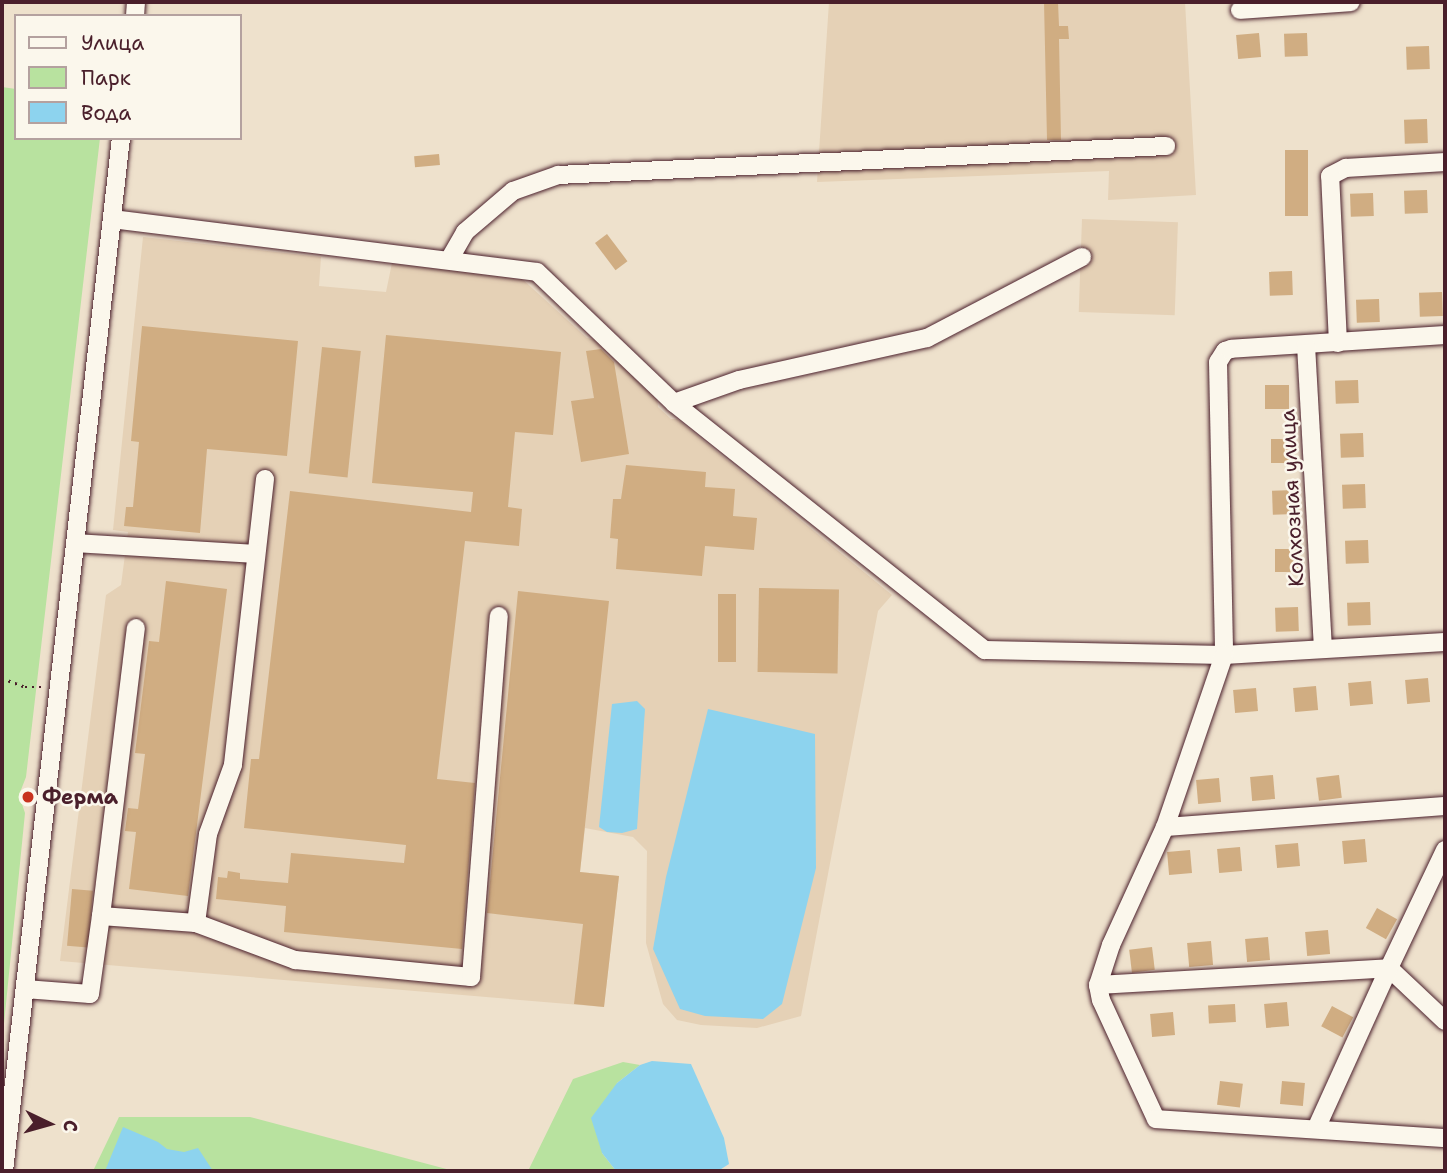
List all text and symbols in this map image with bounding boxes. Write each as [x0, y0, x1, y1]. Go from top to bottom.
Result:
legend [14, 14, 242, 140]
text: Улица [81, 29, 144, 57]
text: Парк [81, 64, 131, 92]
text: Вода [81, 99, 131, 127]
street label: Колхозная улица [1275, 408, 1309, 588]
place label: Ферма [42, 784, 118, 810]
marker: Ферма [20, 789, 36, 805]
north arrow [14, 1089, 84, 1159]
text: С [57, 1119, 83, 1133]

